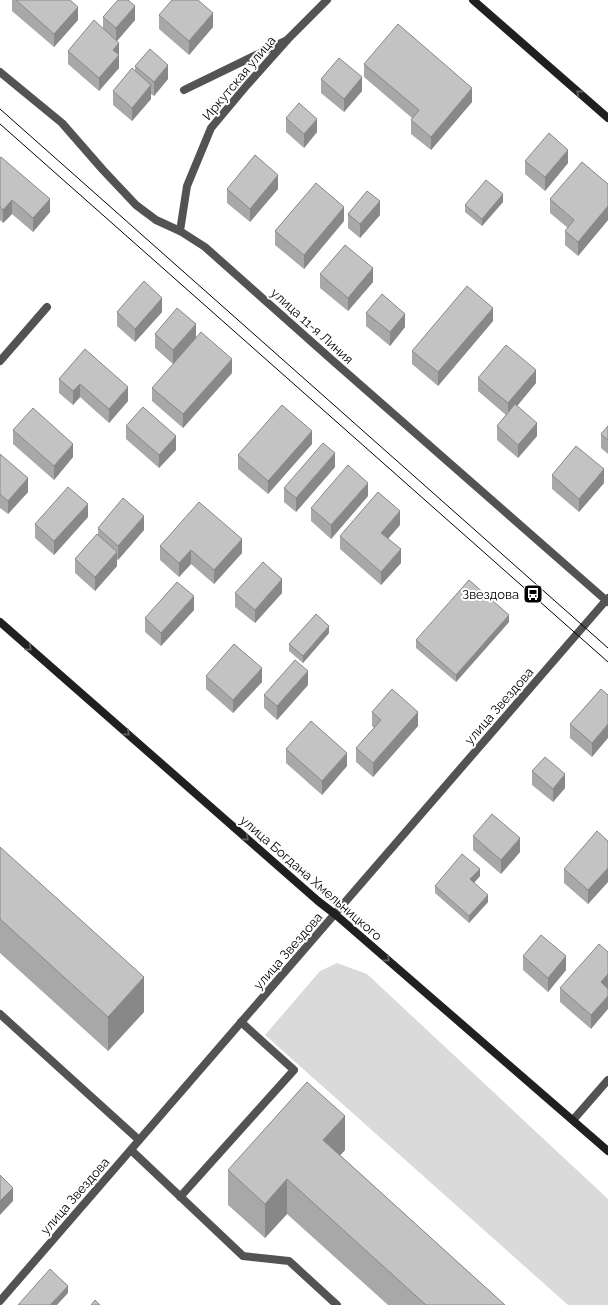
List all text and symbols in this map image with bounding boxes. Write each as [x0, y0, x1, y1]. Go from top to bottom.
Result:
street label: Иркутская улица [199, 33, 279, 123]
one-way arrow [576, 90, 583, 97]
street label: улица 11-я Линия [268, 285, 356, 367]
bus stop icon: Звездова [522, 583, 544, 605]
place label: Звездова [462, 587, 519, 602]
one-way arrow [25, 643, 32, 650]
street label: улица Звездова [462, 664, 536, 748]
one-way arrow [122, 729, 130, 736]
street label: улица Богдана Хмельницкого [237, 812, 385, 944]
one-way arrow [241, 833, 249, 840]
street label: улица Звездова [251, 909, 325, 993]
one-way arrow [382, 954, 389, 961]
street label: улица Звездова [38, 1154, 112, 1238]

